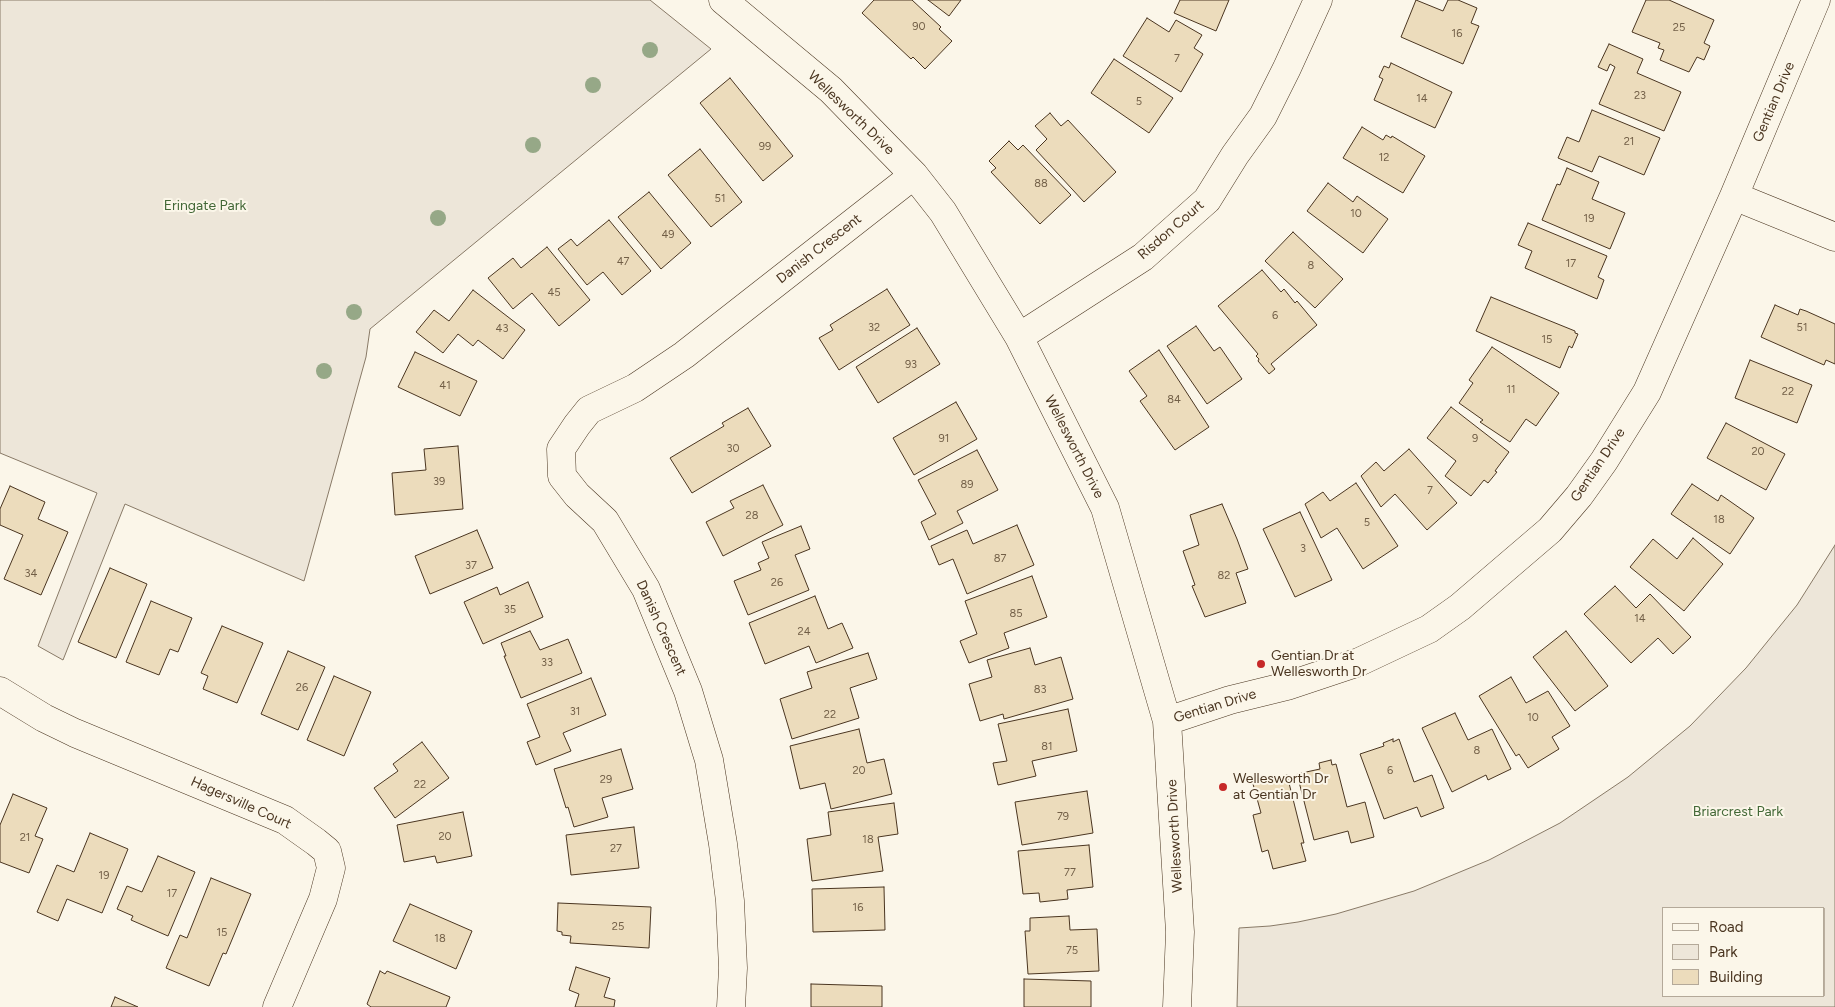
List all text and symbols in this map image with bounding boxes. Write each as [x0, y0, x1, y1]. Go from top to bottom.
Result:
house number: 90 [912, 20, 926, 34]
house number: 25 [1673, 21, 1685, 35]
house number: 16 [1452, 27, 1462, 41]
house number: 7 [1174, 52, 1180, 66]
street label: Gentian Drive [1750, 59, 1798, 145]
street label: Wellesworth Drive [804, 68, 898, 158]
house number: 23 [1634, 89, 1646, 103]
house number: 14 [1416, 92, 1428, 106]
house number: 5 [1136, 95, 1142, 109]
house number: 21 [1624, 135, 1634, 149]
house number: 99 [759, 140, 771, 154]
house number: 12 [1379, 151, 1389, 165]
house number: 88 [1034, 177, 1048, 191]
house number: 51 [715, 192, 725, 206]
street label: Risdon Court [1134, 197, 1208, 263]
park label: Eringate Park [164, 198, 246, 214]
house number: 10 [1350, 207, 1362, 221]
street label: Danish Crescent [773, 211, 865, 287]
house number: 19 [1584, 212, 1594, 226]
house number: 49 [661, 228, 675, 242]
house number: 47 [617, 255, 629, 269]
house number: 17 [1566, 257, 1576, 271]
house number: 8 [1308, 259, 1314, 273]
house number: 45 [547, 286, 561, 300]
house number: 6 [1272, 309, 1278, 323]
house number: 32 [868, 321, 880, 335]
house number: 51 [1797, 321, 1807, 335]
house number: 43 [496, 322, 508, 336]
house number: 15 [1542, 333, 1552, 347]
house number: 93 [905, 358, 917, 372]
house number: 41 [439, 379, 451, 393]
house number: 11 [1506, 383, 1516, 397]
house number: 22 [1782, 385, 1794, 399]
street label: Wellesworth Drive [1041, 393, 1107, 501]
house number: 84 [1167, 393, 1181, 407]
street label: Gentian Drive [1567, 425, 1629, 505]
house number: 91 [939, 432, 949, 446]
house number: 9 [1472, 432, 1478, 446]
house number: 30 [726, 442, 740, 456]
house number: 20 [1751, 445, 1765, 459]
house number: 39 [433, 475, 445, 489]
house number: 89 [961, 478, 973, 492]
house number: 7 [1427, 484, 1433, 498]
house number: 28 [746, 509, 758, 523]
house number: 18 [1713, 513, 1725, 527]
house number: 5 [1364, 516, 1370, 530]
house number: 3 [1300, 542, 1306, 556]
house number: 87 [994, 552, 1006, 566]
house number: 37 [465, 559, 477, 573]
house number: 34 [25, 567, 37, 581]
house number: 82 [1218, 569, 1230, 583]
house number: 26 [771, 576, 783, 590]
street label: Danish Crescent [632, 578, 690, 678]
house number: 35 [504, 603, 516, 617]
house number: 85 [1009, 607, 1023, 621]
house number: 14 [1634, 612, 1646, 626]
house number: 24 [798, 625, 810, 639]
place label: Gentian Dr at Wellesworth Dr [1271, 648, 1366, 680]
house number: 33 [541, 656, 553, 670]
marker: Gentian Dr at Wellesworth Dr [1255, 658, 1267, 670]
house number: 26 [296, 681, 308, 695]
house number: 83 [1034, 683, 1046, 697]
street label: Gentian Drive [1172, 685, 1258, 727]
house number: 31 [570, 705, 580, 719]
house number: 22 [824, 708, 836, 722]
house number: 10 [1527, 711, 1539, 725]
house number: 81 [1041, 740, 1053, 754]
house number: 8 [1474, 744, 1480, 758]
house number: 20 [852, 764, 866, 778]
house number: 6 [1387, 764, 1393, 778]
place label: Wellesworth Dr at Gentian Dr [1233, 771, 1328, 804]
street label: Hagersville Court [188, 773, 294, 833]
house number: 29 [600, 773, 612, 787]
house number: 22 [414, 778, 426, 792]
street label: Wellesworth Drive [1164, 779, 1186, 893]
marker: Wellesworth Dr at Gentian Dr [1217, 781, 1229, 793]
park label: Briarcrest Park [1693, 804, 1783, 820]
house number: 79 [1057, 810, 1069, 824]
house number: 20 [438, 830, 452, 844]
house number: 21 [20, 831, 30, 845]
house number: 18 [862, 833, 874, 847]
house number: 27 [610, 842, 622, 856]
house number: 77 [1064, 866, 1076, 880]
house number: 19 [99, 869, 109, 883]
house number: 17 [167, 887, 177, 901]
house number: 16 [853, 901, 863, 915]
legend [1662, 907, 1825, 997]
text: Road [1709, 918, 1744, 936]
house number: 25 [612, 920, 624, 934]
house number: 15 [217, 926, 227, 940]
house number: 18 [434, 932, 446, 946]
text: Park [1709, 943, 1738, 961]
house number: 75 [1066, 944, 1078, 958]
text: Building [1709, 968, 1763, 986]

